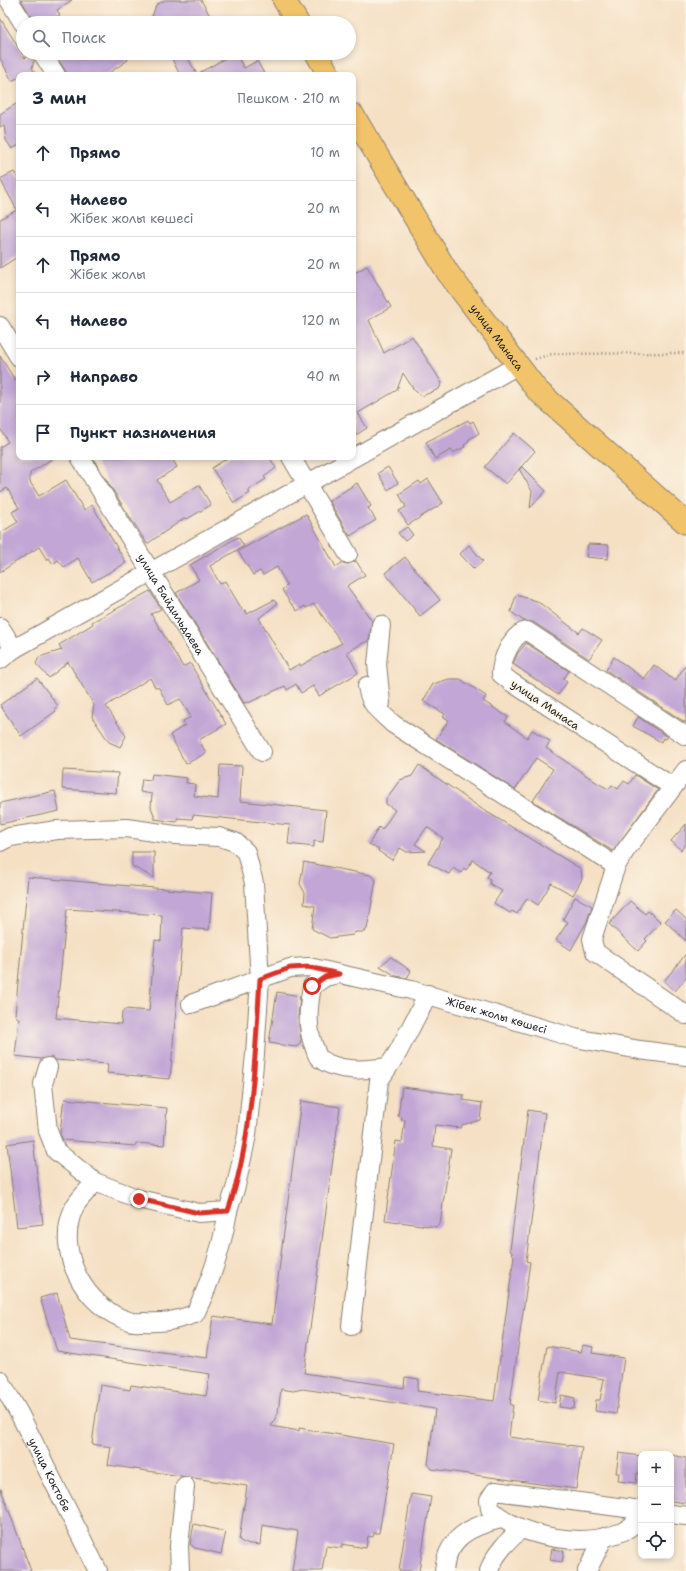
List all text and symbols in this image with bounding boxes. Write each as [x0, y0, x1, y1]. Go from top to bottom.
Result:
search box [16, 16, 356, 60]
icon: search [30, 27, 52, 49]
text: Поиск [62, 28, 106, 48]
text: 3 мин [32, 87, 87, 109]
text: Пешком · 210 m [237, 90, 340, 107]
icon: ahead [32, 142, 54, 164]
text: Прямо [70, 143, 120, 163]
text: 10 m [310, 144, 340, 161]
text: Налево [70, 190, 128, 210]
icon: left [32, 198, 54, 220]
text: 20 m [307, 200, 340, 217]
text: Жібек жолы көшесі [70, 210, 193, 227]
text: Прямо [70, 246, 120, 266]
icon: ahead [32, 254, 54, 276]
text: 20 m [307, 256, 340, 273]
text: Жібек жолы [70, 266, 146, 283]
street label: улица Манаса [467, 301, 527, 374]
icon: left [32, 310, 54, 332]
text: Налево [70, 311, 128, 331]
text: 120 m [302, 312, 340, 329]
icon: right [32, 366, 54, 388]
text: Направо [70, 367, 138, 387]
text: 40 m [306, 368, 340, 385]
icon: arrive [32, 422, 54, 444]
text: Пункт назначения [70, 423, 216, 443]
street label: улица Байдильдаева [134, 551, 208, 658]
street label: улица Манаса [508, 676, 582, 734]
route start [303, 977, 321, 995]
street label: Жібек жолы көшесі [444, 993, 549, 1037]
route end [130, 1190, 148, 1208]
street label: улица Коктобе [25, 1435, 75, 1514]
map controls [638, 1451, 674, 1559]
button: + [638, 1451, 674, 1487]
button: − [638, 1487, 674, 1523]
button: locate [638, 1523, 674, 1559]

